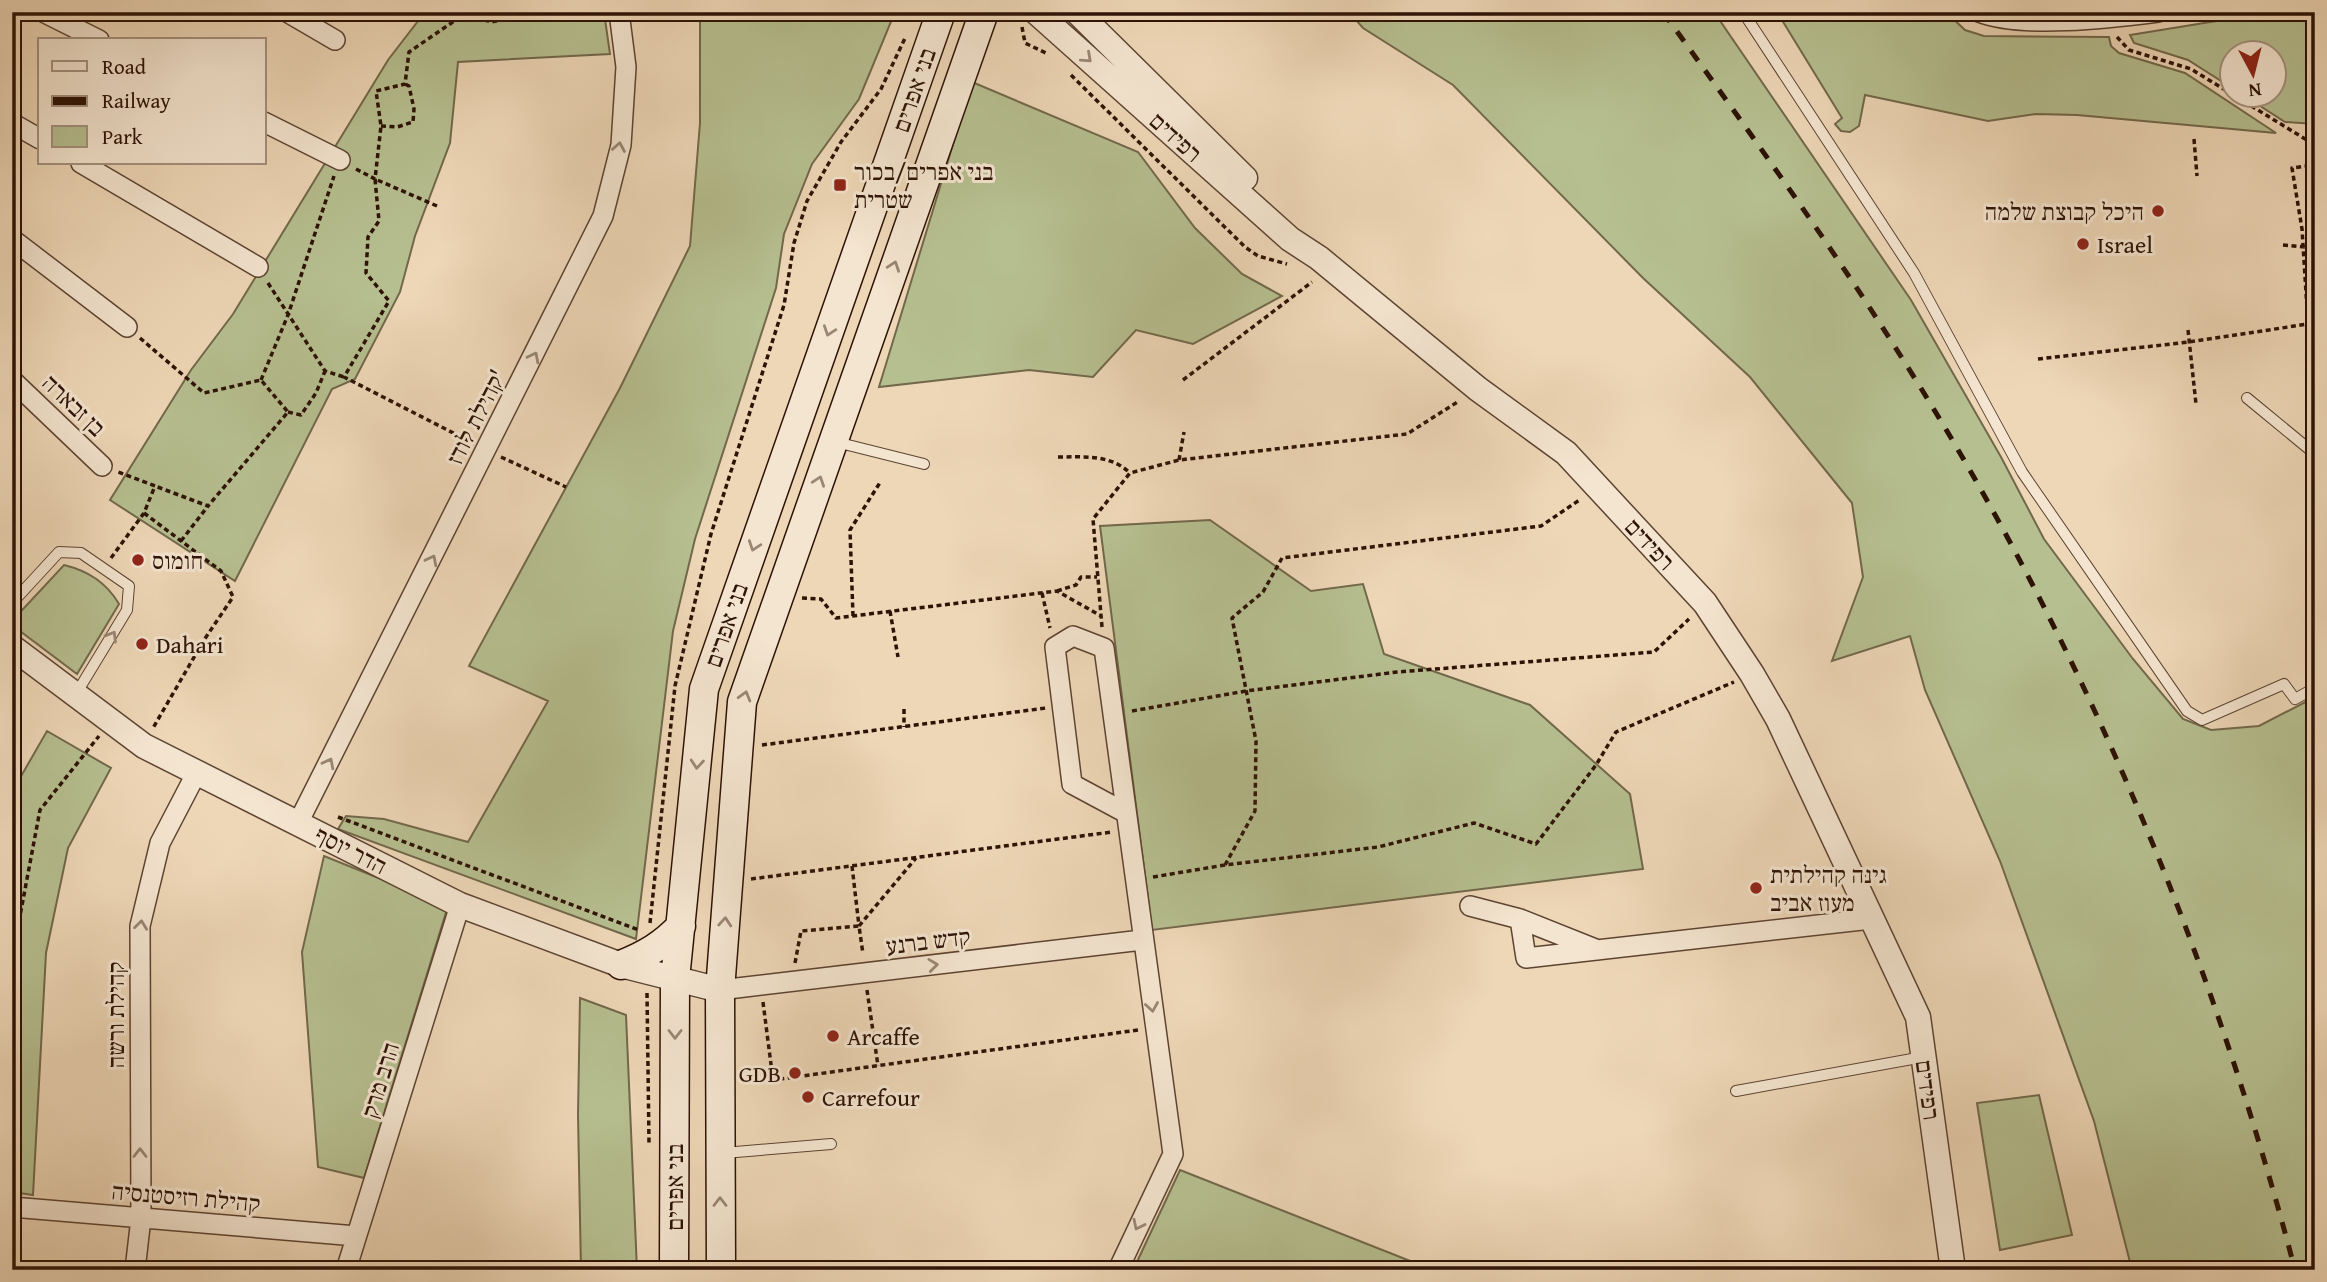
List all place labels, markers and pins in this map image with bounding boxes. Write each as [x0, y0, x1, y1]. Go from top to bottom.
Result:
place label: בני אפרים/בכור שטרית [854, 154, 994, 217]
marker: בני אפרים/בכור שטרית [832, 177, 848, 193]
place label: היכל קבוצת שלמה [1985, 194, 2144, 229]
marker: היכל קבוצת שלמה [2150, 203, 2166, 219]
place label: Israel [2097, 227, 2153, 262]
marker: Israel [2075, 236, 2091, 252]
place label: חומוס [152, 543, 203, 578]
marker: חומוס [130, 552, 146, 568]
place label: Dahari [156, 627, 224, 662]
marker: Dahari [134, 636, 150, 652]
place label: גינה קהילתית מעוז אביב [1770, 857, 1887, 920]
marker: גינה קהילתית מעוז אביב [1748, 880, 1764, 896]
place label: Arcaffe [847, 1019, 920, 1054]
marker: Arcaffe [825, 1028, 841, 1044]
place label: GDB [739, 1056, 781, 1091]
marker: GDB [787, 1065, 803, 1081]
place label: Carrefour [822, 1080, 920, 1115]
marker: Carrefour [800, 1089, 816, 1105]

